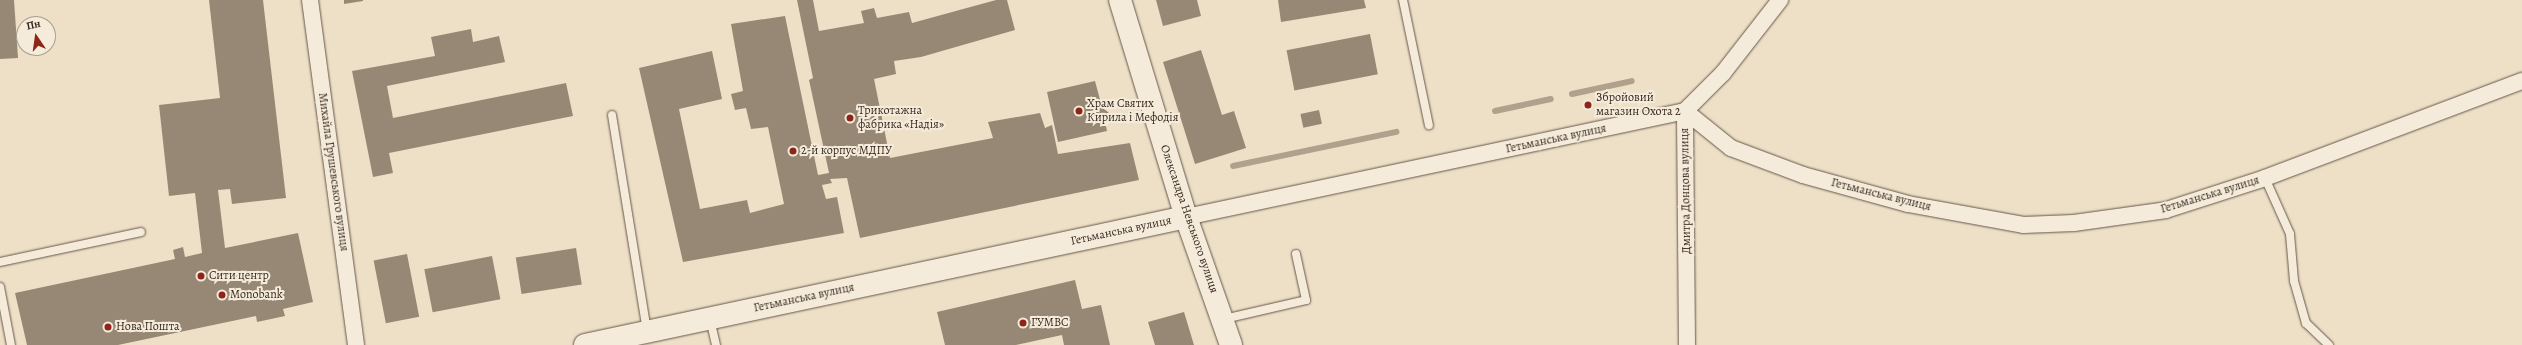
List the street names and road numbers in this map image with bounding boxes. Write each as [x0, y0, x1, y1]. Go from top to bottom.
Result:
street label: Михайла Грушевського вулиця [315, 92, 351, 252]
street label: Гетьманська вулиця [1504, 121, 1608, 157]
street label: Дмитра Донцова вулиця [1678, 128, 1694, 254]
street label: Олександра Невського вулиця [1157, 143, 1221, 295]
street label: Гетьманська вулиця [2159, 173, 2261, 217]
street label: Гетьманська вулиця [1829, 176, 1933, 214]
street label: Гетьманська вулиця [1069, 213, 1173, 249]
street label: Гетьманська вулиця [752, 280, 856, 316]

